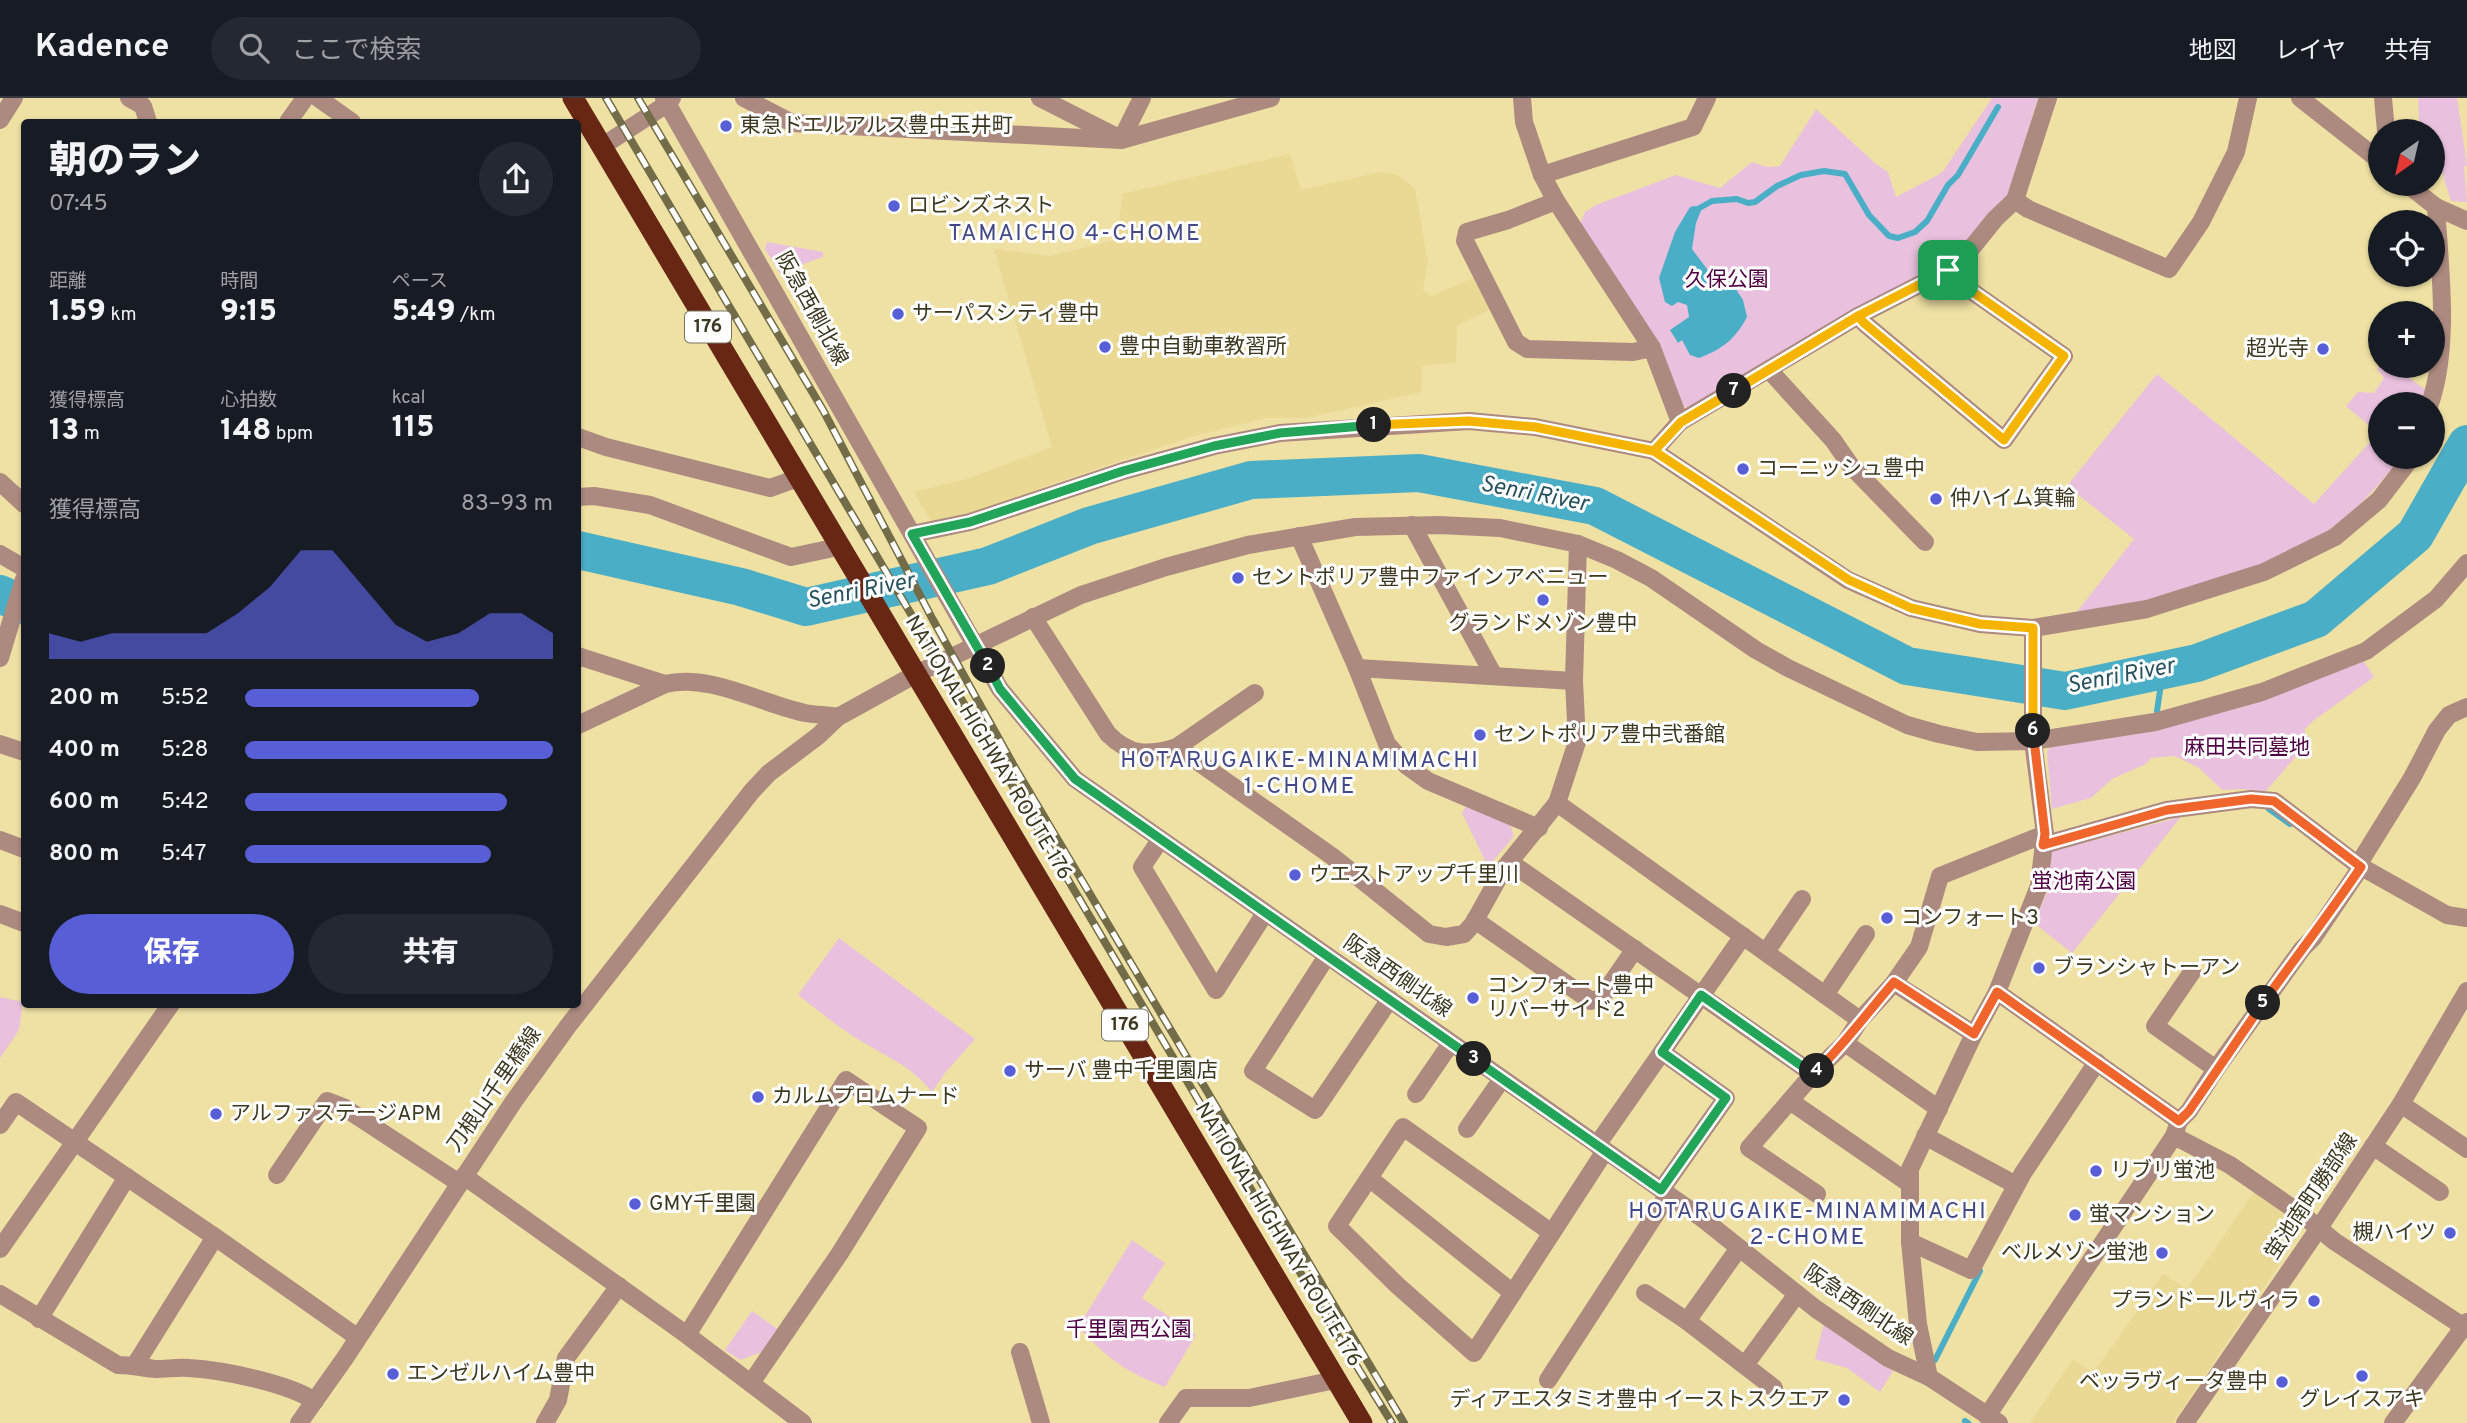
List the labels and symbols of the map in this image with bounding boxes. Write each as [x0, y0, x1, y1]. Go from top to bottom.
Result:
place label: 東急ドエルアルス豊中玉井町 [740, 113, 1013, 140]
marker: 東急ドエルアルス豊中玉井町 [718, 118, 734, 134]
north arrow [2368, 119, 2445, 196]
place label: ロビンズネスト [908, 193, 1055, 220]
marker: ロビンズネスト [886, 198, 902, 214]
district label: TAMAICHO 4-CHOME [948, 220, 1202, 249]
pin [1918, 240, 1978, 300]
street label: 阪急西側北線 [769, 247, 853, 371]
park label: 久保公園 [1685, 267, 1769, 294]
place label: サーパスシティ豊中 [912, 301, 1100, 328]
marker: サーパスシティ豊中 [890, 306, 906, 322]
road number: 176 [685, 312, 731, 342]
place label: 豊中自動車教習所 [1119, 334, 1287, 361]
place label: 超光寺 [2246, 336, 2309, 363]
marker: 豊中自動車教習所 [1097, 339, 1113, 355]
marker: 超光寺 [2315, 341, 2331, 357]
pin: 7 [1716, 374, 1752, 408]
pin: 1 [1356, 408, 1392, 442]
place label: コーニッシュ豊中 [1757, 456, 1925, 483]
marker: コーニッシュ豊中 [1735, 461, 1751, 477]
water label: Senri River [1478, 470, 1592, 520]
place label: 仲ハイム箕輪 [1950, 486, 2075, 513]
marker: 仲ハイム箕輪 [1928, 491, 1944, 507]
place label: セントポリア豊中ファインアベニュー [1252, 565, 1609, 592]
water label: Senri River [805, 567, 919, 617]
marker: セントポリア豊中ファインアベニュー [1230, 570, 1246, 586]
marker: グランドメゾン豊中 [1535, 592, 1551, 608]
street label: NATIONAL HIGHWAY ROUTE 176 [898, 611, 1078, 885]
place label: グランドメゾン豊中 [1449, 611, 1638, 638]
pin: 2 [970, 648, 1006, 684]
water label: Senri River [2065, 652, 2179, 702]
pin: 6 [2016, 714, 2050, 748]
place label: セントポリア豊中弐番館 [1494, 722, 1725, 749]
marker: セントポリア豊中弐番館 [1472, 727, 1488, 743]
park label: 麻田共同墓地 [2184, 735, 2310, 762]
district label: HOTARUGAIKE-MINAMIMACHI 1-CHOME [1120, 747, 1480, 802]
place label: ウエストアップ千里川 [1309, 862, 1519, 889]
marker: ウエストアップ千里川 [1287, 867, 1303, 883]
park label: 蛍池南公園 [2032, 869, 2137, 896]
place label: コンフォート3 [1901, 905, 2039, 932]
marker: コンフォート3 [1879, 910, 1895, 926]
street label: 阪急西側北線 [1338, 930, 1456, 1024]
place label: ブランシャトーアン [2053, 955, 2240, 982]
marker: ブランシャトーアン [2031, 960, 2047, 976]
place label: コンフォート豊中 リバーサイド2 [1487, 973, 1654, 1024]
pin: 5 [2246, 986, 2280, 1020]
marker: コンフォート豊中 リバーサイド2 [1465, 990, 1481, 1006]
road number: 176 [1102, 1009, 1148, 1040]
street label: 刀根山千里橋線 [442, 1022, 548, 1158]
pin: 3 [1456, 1042, 1492, 1076]
pin: 4 [1800, 1054, 1834, 1088]
place label: サーバ 豊中千里園店 [1024, 1058, 1218, 1085]
marker: サーバ 豊中千里園店 [1002, 1063, 1018, 1079]
place label: カルムプロムナード [772, 1084, 959, 1111]
marker: カルムプロムナード [750, 1089, 766, 1105]
street label: NATIONAL HIGHWAY ROUTE 176 [1188, 1098, 1368, 1372]
place label: アルファステージAPM [230, 1101, 441, 1128]
marker: アルファステージAPM [208, 1106, 224, 1122]
street label: 蛍池南町勝部線 [2260, 1129, 2364, 1265]
place label: リブリ蛍池 [2110, 1158, 2215, 1185]
marker: リブリ蛍池 [2088, 1163, 2104, 1179]
place label: GMY千里園 [649, 1191, 756, 1218]
marker: GMY千里園 [627, 1196, 643, 1212]
district label: HOTARUGAIKE-MINAMIMACHI 2-CHOME [1628, 1198, 1988, 1253]
place label: 蛍マンション [2089, 1202, 2215, 1229]
marker: 蛍マンション [2067, 1207, 2083, 1223]
place label: 槻ハイツ [2352, 1220, 2436, 1247]
marker: 槻ハイツ [2442, 1225, 2458, 1241]
place label: ベルメゾン蛍池 [2001, 1240, 2148, 1267]
marker: ベルメゾン蛍池 [2154, 1245, 2170, 1261]
street label: 阪急西側北線 [1798, 1260, 1918, 1352]
place label: プランドールヴィラ [2111, 1288, 2300, 1315]
marker: プランドールヴィラ [2306, 1293, 2322, 1309]
park label: 千里園西公園 [1066, 1317, 1192, 1344]
place label: エンゼルハイム豊中 [407, 1361, 595, 1388]
marker: エンゼルハイム豊中 [385, 1366, 401, 1382]
marker: グレイスアキ [2354, 1368, 2370, 1384]
place label: ベッラヴィータ豊中 [2079, 1369, 2268, 1396]
marker: ベッラヴィータ豊中 [2274, 1374, 2290, 1390]
place label: ディアエスタミオ豊中 イーストスクエア [1450, 1387, 1830, 1414]
place label: グレイスアキ [2299, 1387, 2425, 1414]
marker: ディアエスタミオ豊中 イーストスクエア [1836, 1392, 1852, 1408]

